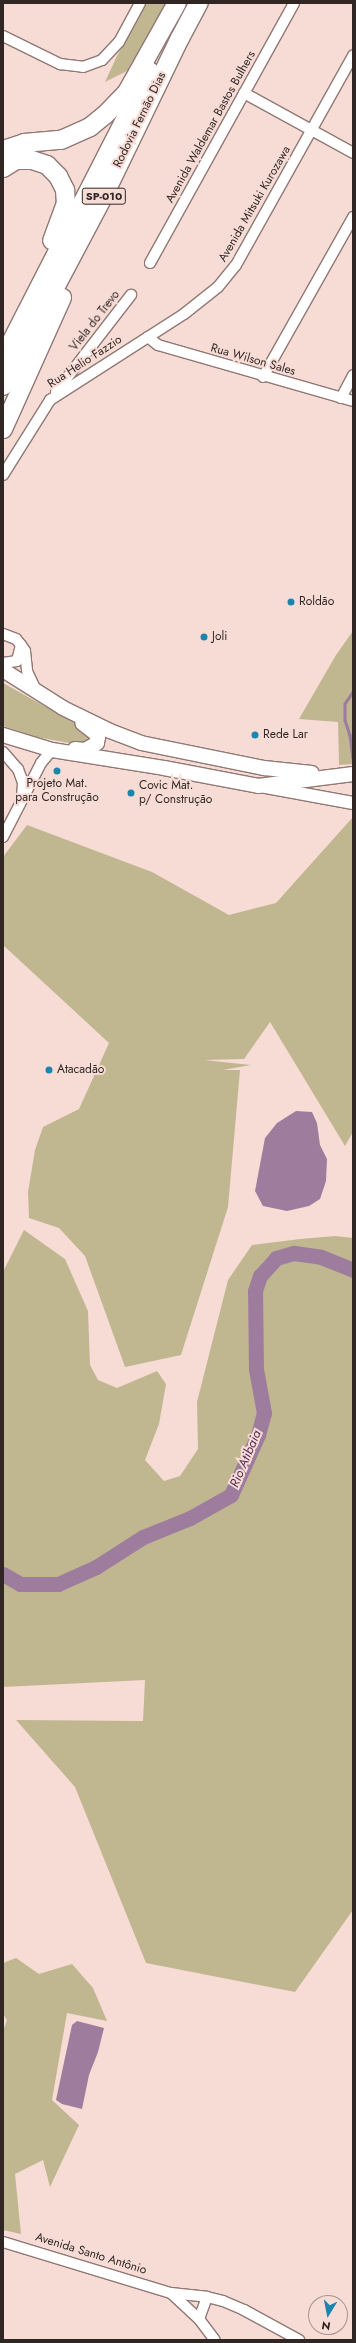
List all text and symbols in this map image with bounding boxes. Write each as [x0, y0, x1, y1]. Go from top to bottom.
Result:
street label: Avenida Waldemar Bastos Bulhers [163, 48, 259, 206]
street label: Rodovia Fernão Dias [111, 70, 169, 170]
street label: Avenida Mitsuki Kurozawa [216, 144, 294, 264]
road number: SP-010 [81, 187, 127, 205]
street label: Viela do Trevo [67, 288, 123, 354]
street label: Rua Helio Fazzio [45, 333, 125, 391]
street label: Rua Wilson Sales [209, 341, 297, 379]
place label: Roldão [299, 595, 334, 609]
marker: Roldão [286, 597, 296, 607]
place label: Joli [212, 630, 227, 644]
marker: Joli [199, 632, 209, 642]
place label: Rede Lar [263, 728, 308, 742]
marker: Rede Lar [250, 730, 260, 740]
marker: Projeto Mat. para Construção [52, 766, 62, 776]
place label: Projeto Mat. para Construção [15, 777, 99, 805]
place label: Covic Mat. p/ Construção [139, 779, 212, 807]
marker: Covic Mat. p/ Construção [126, 788, 136, 798]
place label: Atacadão [57, 1063, 104, 1077]
marker: Atacadão [44, 1065, 54, 1075]
water label: Rio Atibaia [227, 1428, 265, 1490]
street label: Avenida Santo Antônio [34, 2230, 148, 2278]
north arrow [308, 2295, 348, 2335]
text: N [320, 2317, 332, 2334]

